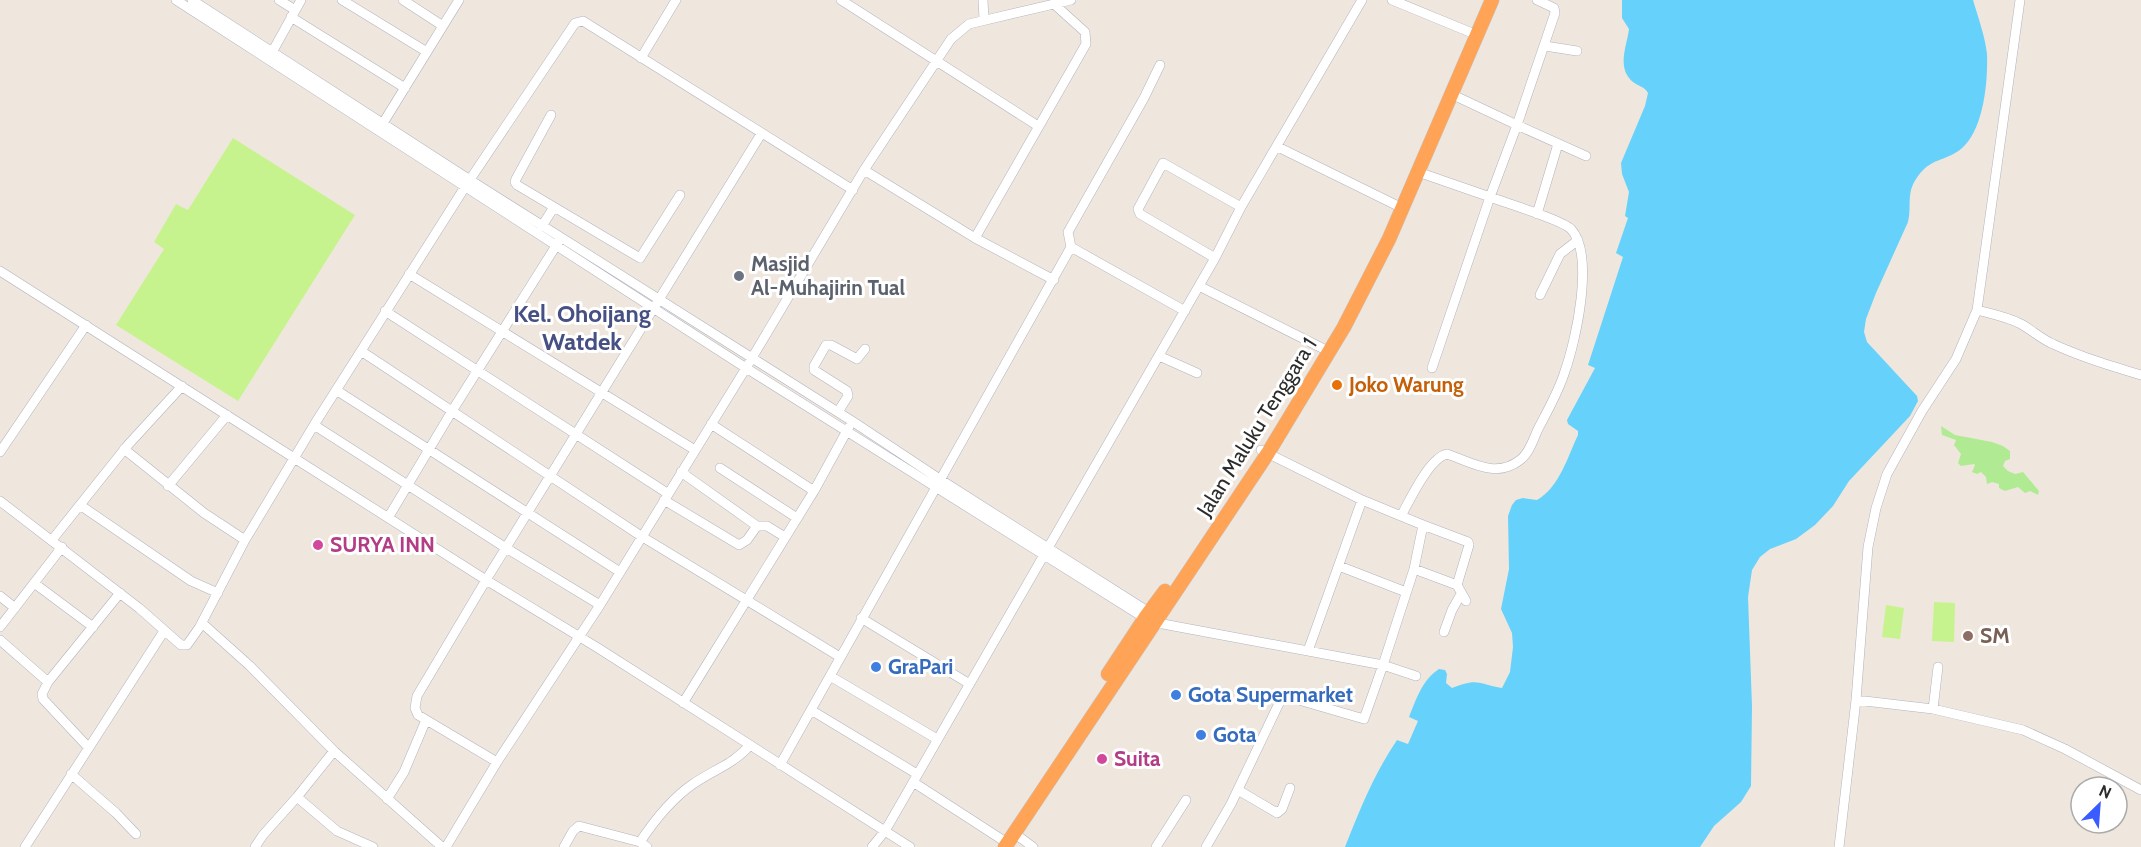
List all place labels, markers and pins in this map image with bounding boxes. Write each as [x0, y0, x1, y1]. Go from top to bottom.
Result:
place label: Masjid Al-Muhajirin Tual [751, 251, 905, 300]
marker: Masjid Al-Muhajirin Tual [732, 269, 746, 283]
place label: Joko Warung [1348, 372, 1464, 397]
marker: Joko Warung [1330, 378, 1344, 392]
place label: SURYA INN [330, 532, 435, 557]
marker: SURYA INN [311, 538, 325, 552]
place label: SM [1980, 623, 2010, 648]
marker: SM [1961, 629, 1975, 643]
place label: GraPari [888, 654, 953, 679]
marker: GraPari [869, 660, 883, 674]
place label: Gota Supermarket [1188, 682, 1353, 707]
marker: Gota Supermarket [1169, 688, 1183, 702]
place label: Gota [1213, 722, 1257, 747]
marker: Gota [1194, 728, 1208, 742]
place label: Suita [1114, 746, 1161, 771]
marker: Suita [1095, 752, 1109, 766]

